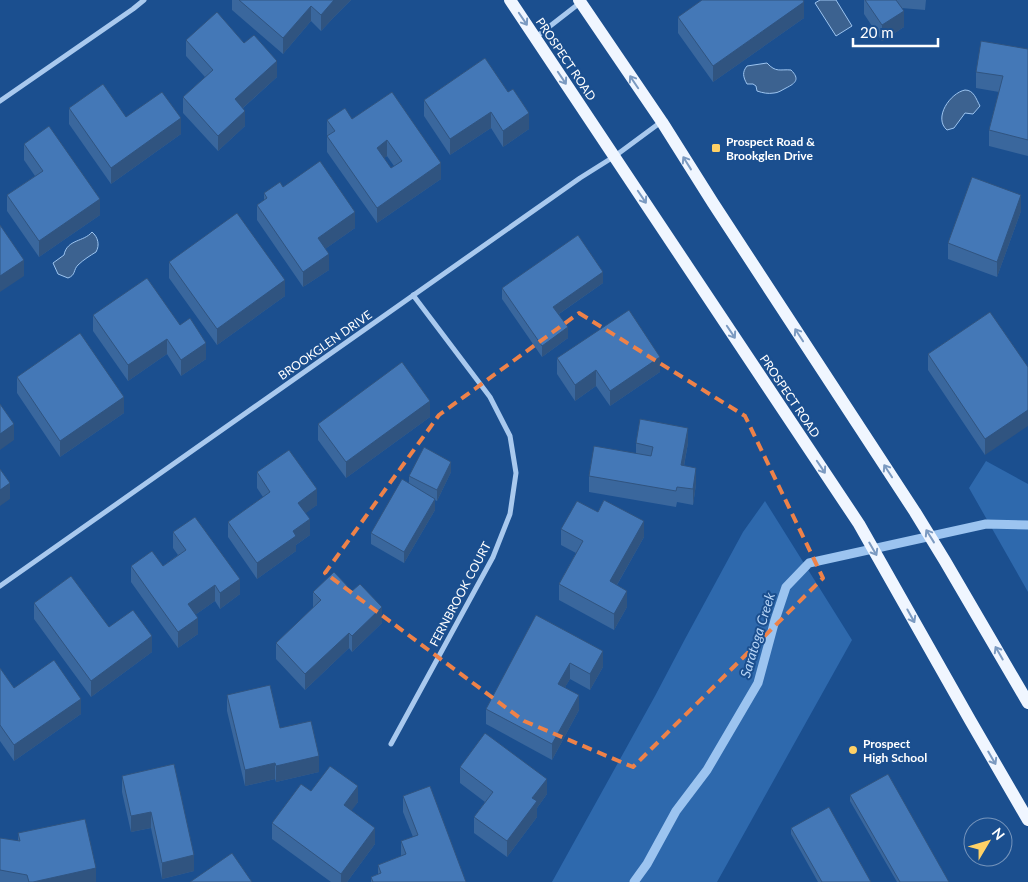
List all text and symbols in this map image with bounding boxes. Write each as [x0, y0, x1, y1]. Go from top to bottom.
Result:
one-way arrow [518, 12, 528, 26]
street label: PROSPECT ROAD [533, 15, 599, 103]
scale bar [853, 15, 938, 47]
text: 20 m [860, 23, 894, 41]
one-way arrow [557, 71, 568, 85]
one-way arrow [629, 75, 639, 89]
place label: Prospect Road & Brookglen Drive [726, 134, 815, 163]
marker: Prospect Road & Brookglen Drive [710, 142, 722, 154]
one-way arrow [682, 156, 692, 170]
one-way arrow [637, 189, 647, 203]
street label: BROOKGLEN DRIVE [275, 307, 375, 383]
one-way arrow [726, 325, 737, 339]
one-way arrow [794, 328, 804, 342]
street label: PROSPECT ROAD [757, 352, 823, 440]
one-way arrow [816, 460, 826, 474]
one-way arrow [883, 464, 893, 478]
one-way arrow [925, 530, 935, 544]
street label: FERNBROOK COURT [426, 539, 494, 649]
one-way arrow [868, 541, 878, 556]
water label: Saratoga Creek [736, 590, 778, 680]
one-way arrow [907, 609, 917, 623]
one-way arrow [993, 646, 1003, 660]
place label: Prospect High School [863, 736, 927, 765]
marker: Prospect High School [847, 744, 859, 756]
one-way arrow [988, 751, 998, 765]
north arrow [963, 817, 1013, 867]
text: N [989, 824, 1009, 843]

